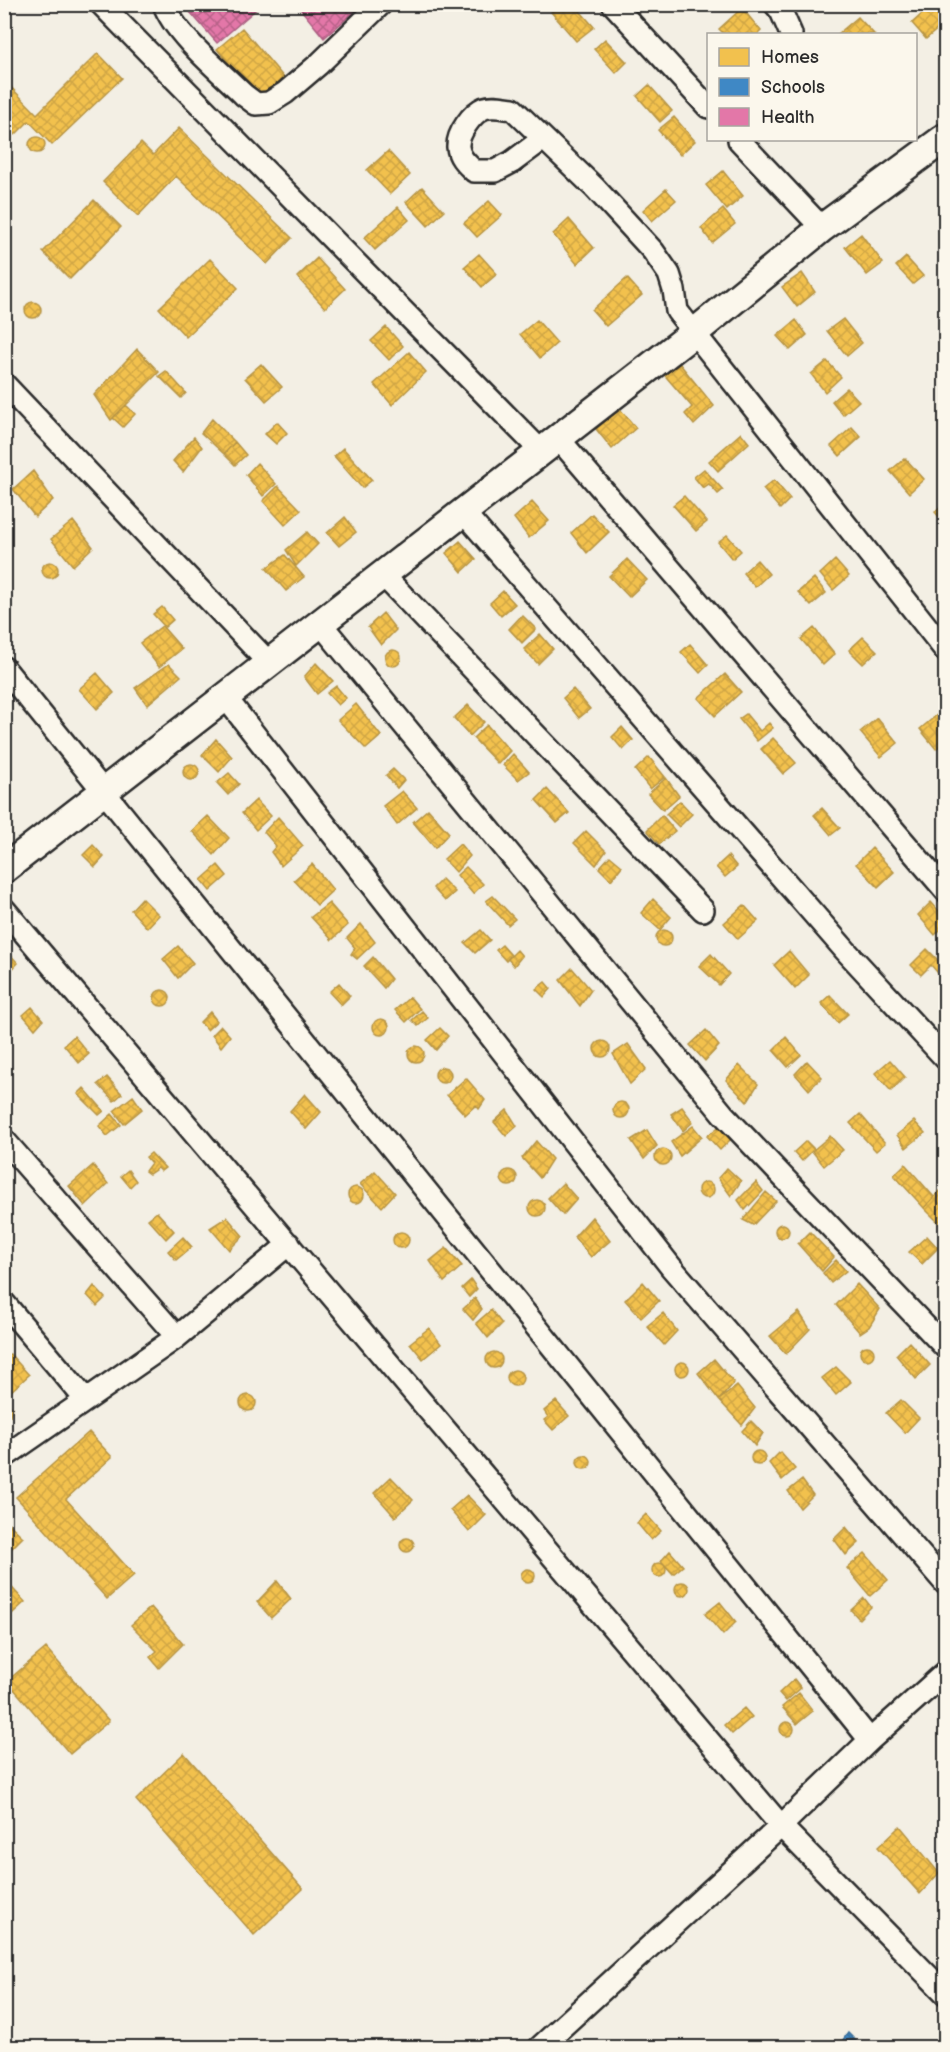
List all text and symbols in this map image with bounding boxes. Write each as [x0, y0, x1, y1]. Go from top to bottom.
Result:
legend [707, 33, 917, 141]
text: Homes [761, 47, 819, 68]
text: Schools [761, 77, 825, 98]
text: Health [761, 107, 815, 128]

